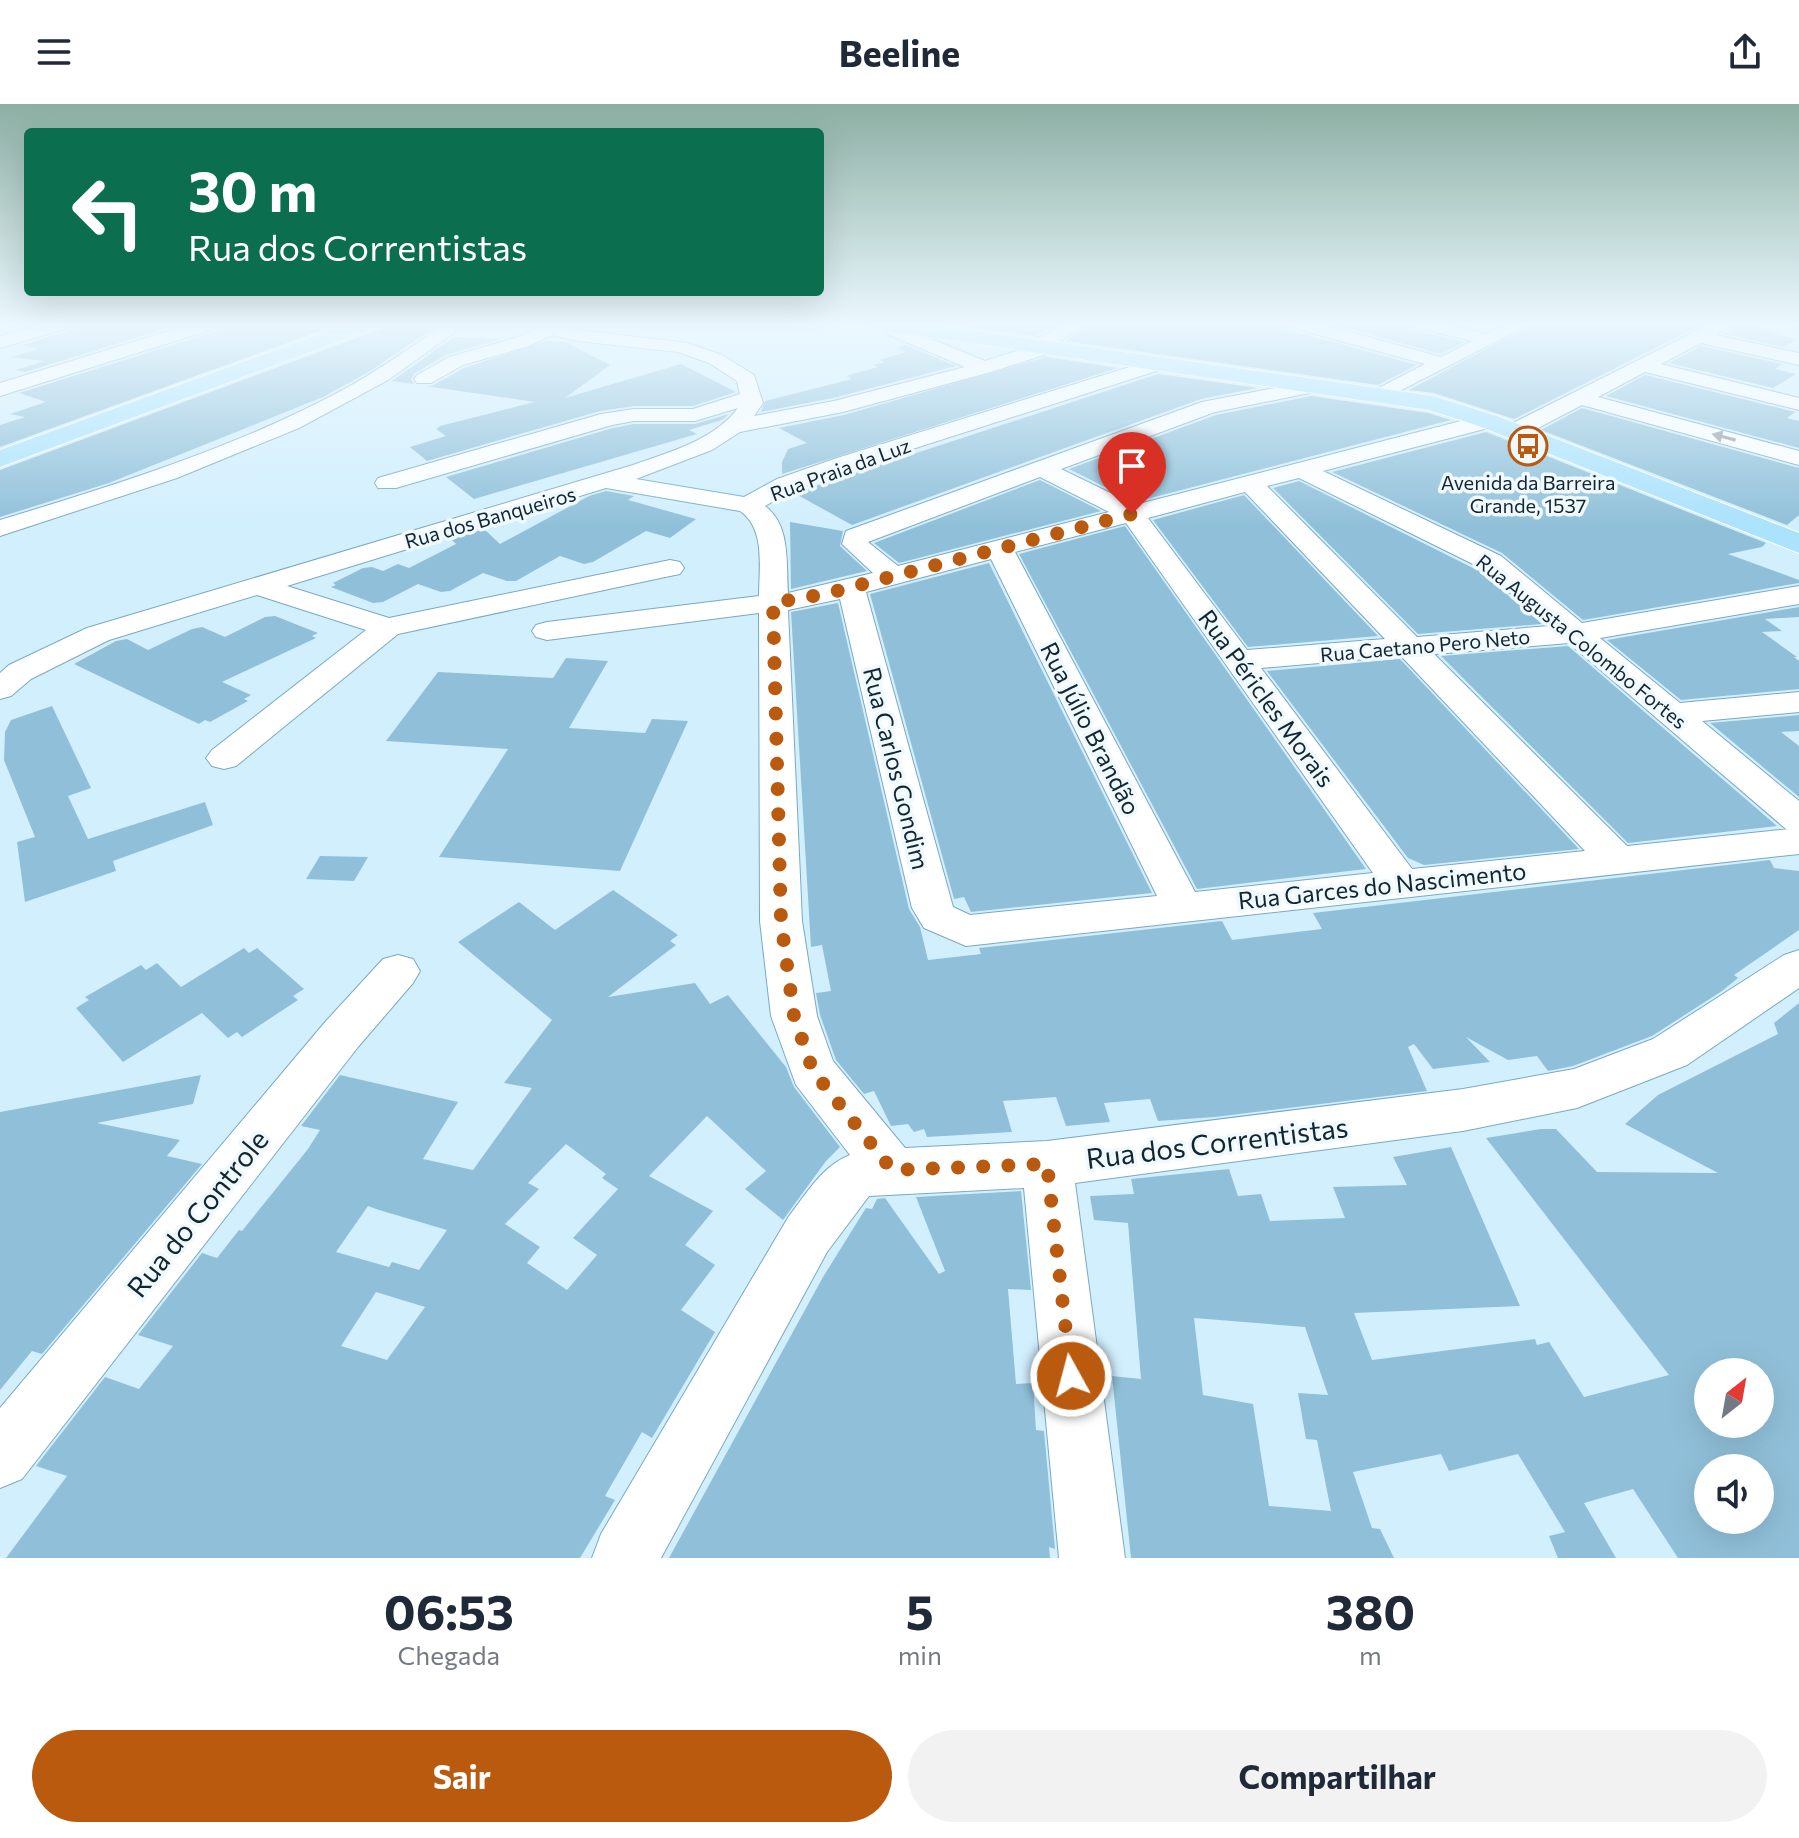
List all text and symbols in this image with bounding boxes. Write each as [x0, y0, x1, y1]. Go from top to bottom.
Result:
icon: menu [32, 30, 76, 74]
text: Beeline [839, 30, 960, 74]
icon: share [1723, 30, 1767, 74]
text: 30 m [188, 155, 317, 224]
icon: left [56, 160, 160, 264]
text: Rua dos Correntistas [188, 224, 527, 268]
bus stop icon: Avenida da Barreira Grande, 1537 [1507, 425, 1549, 467]
one-way arrow [1711, 431, 1736, 443]
pin [1098, 432, 1166, 514]
street label: Rua Praia da Luz [767, 433, 913, 505]
icon: arrive [1110, 444, 1154, 488]
place label: Avenida da Barreira Grande, 1537 [1441, 470, 1615, 517]
street label: Rua dos Banqueiros [402, 481, 578, 553]
street label: Rua Augusta Colombo Fortes [1472, 549, 1692, 733]
street label: Rua Péricles Morais [1193, 604, 1341, 792]
street label: Rua Caetano Pero Neto [1319, 624, 1531, 666]
street label: Rua Júlio Brandão [1035, 637, 1147, 819]
street label: Rua Carlos Gondim [858, 664, 936, 872]
street label: Rua Garces do Nascimento [1236, 855, 1528, 915]
street label: Rua dos Correntistas [1084, 1109, 1350, 1175]
street label: Rua do Controle [119, 1123, 275, 1303]
position arrow [1029, 1334, 1113, 1418]
north arrow [1694, 1358, 1774, 1438]
map controls [1694, 1358, 1774, 1534]
button: sound [1694, 1454, 1774, 1534]
text: 06:53 [384, 1581, 514, 1640]
text: 5 [906, 1581, 934, 1640]
text: 380 [1326, 1581, 1415, 1640]
text: Chegada [398, 1639, 500, 1670]
text: min [898, 1639, 942, 1670]
text: m [1359, 1639, 1382, 1670]
button: Sair [32, 1730, 892, 1822]
button: Compartilhar [908, 1730, 1767, 1822]

